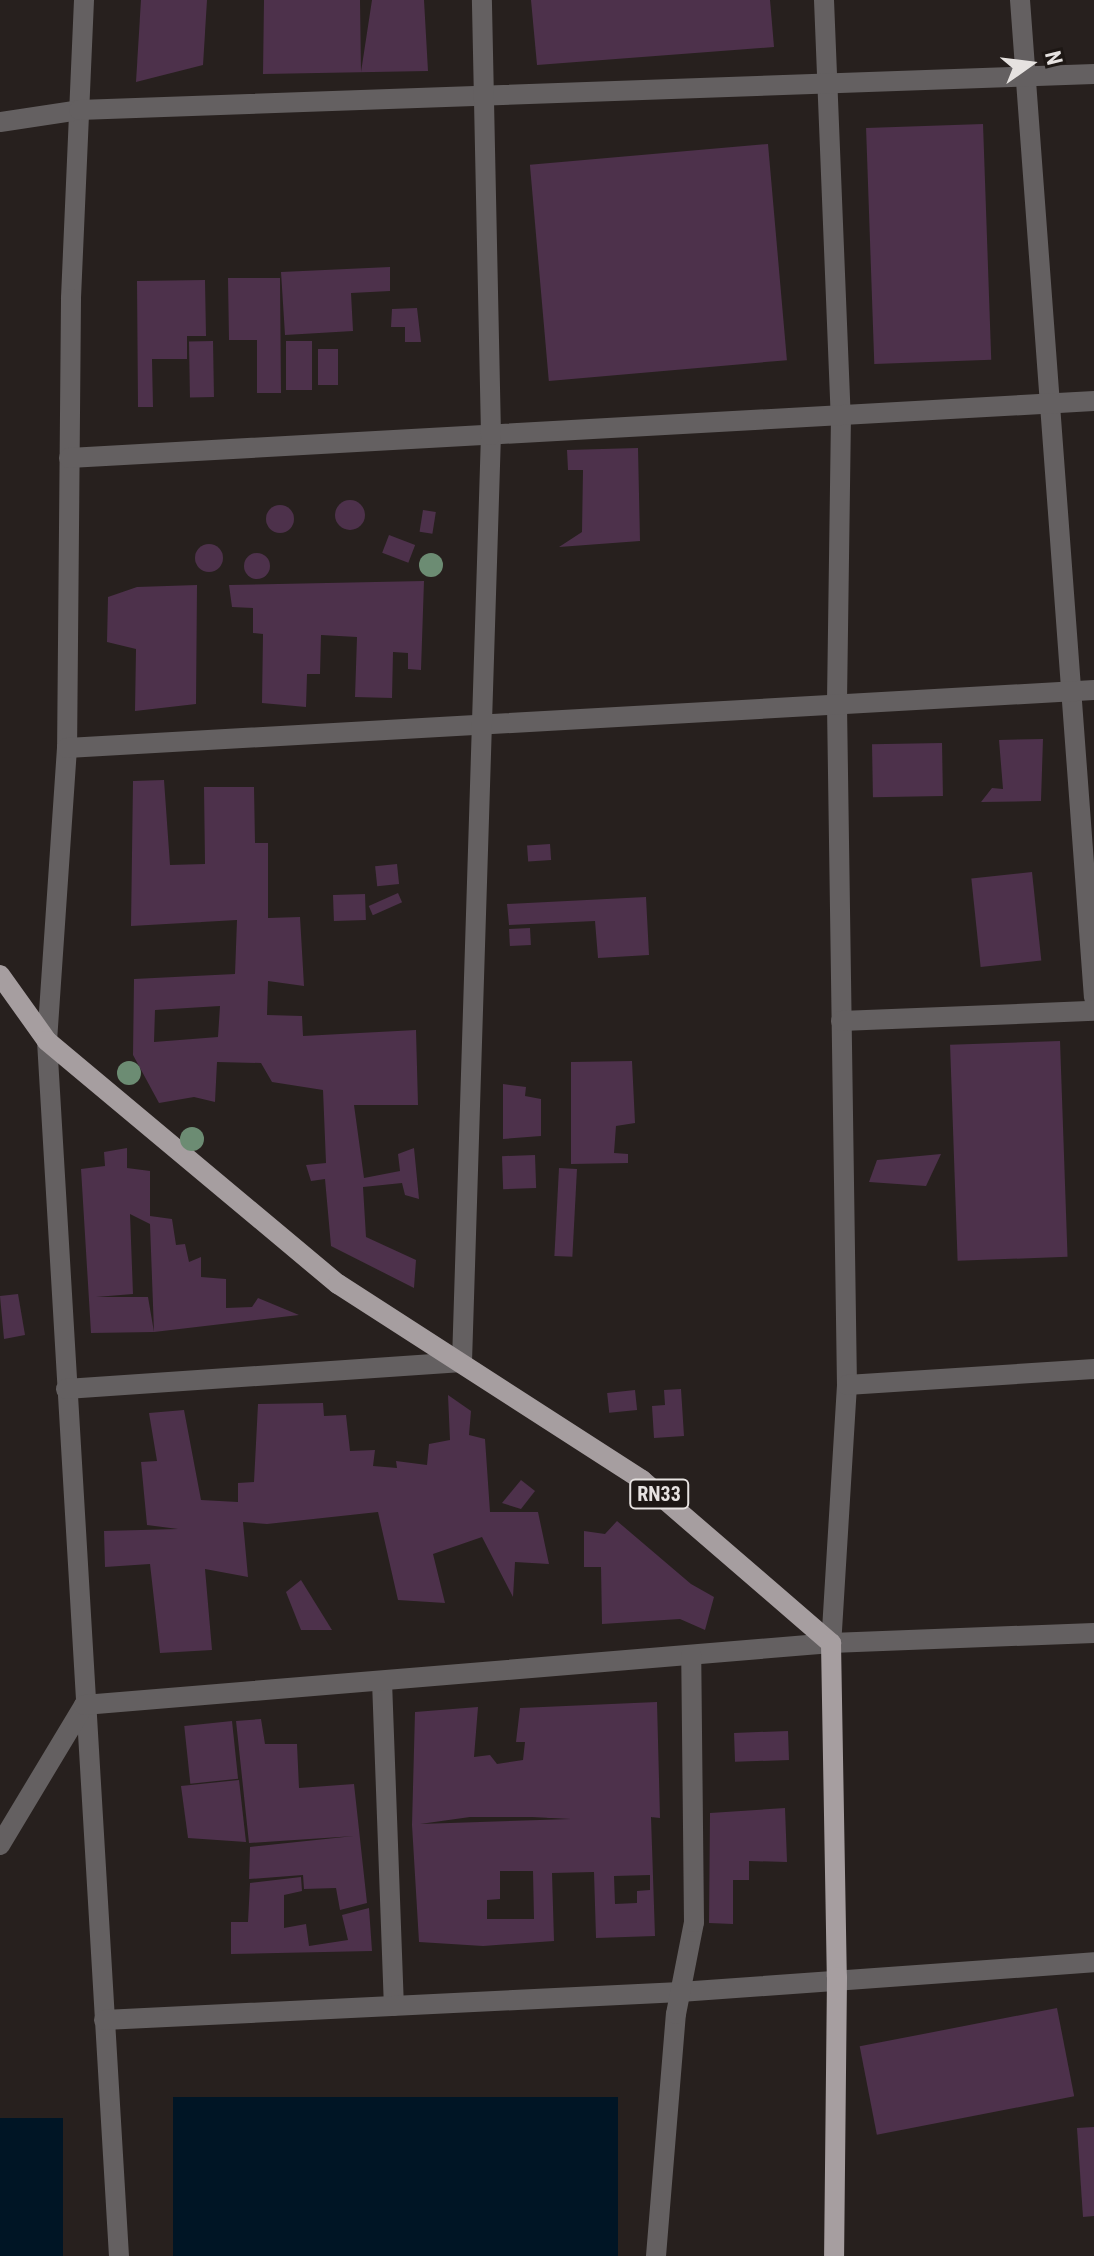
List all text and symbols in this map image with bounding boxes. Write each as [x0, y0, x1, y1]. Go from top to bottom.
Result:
north arrow [990, 24, 1070, 104]
text: N [1040, 48, 1068, 68]
road number: RN33 [629, 1478, 689, 1510]

